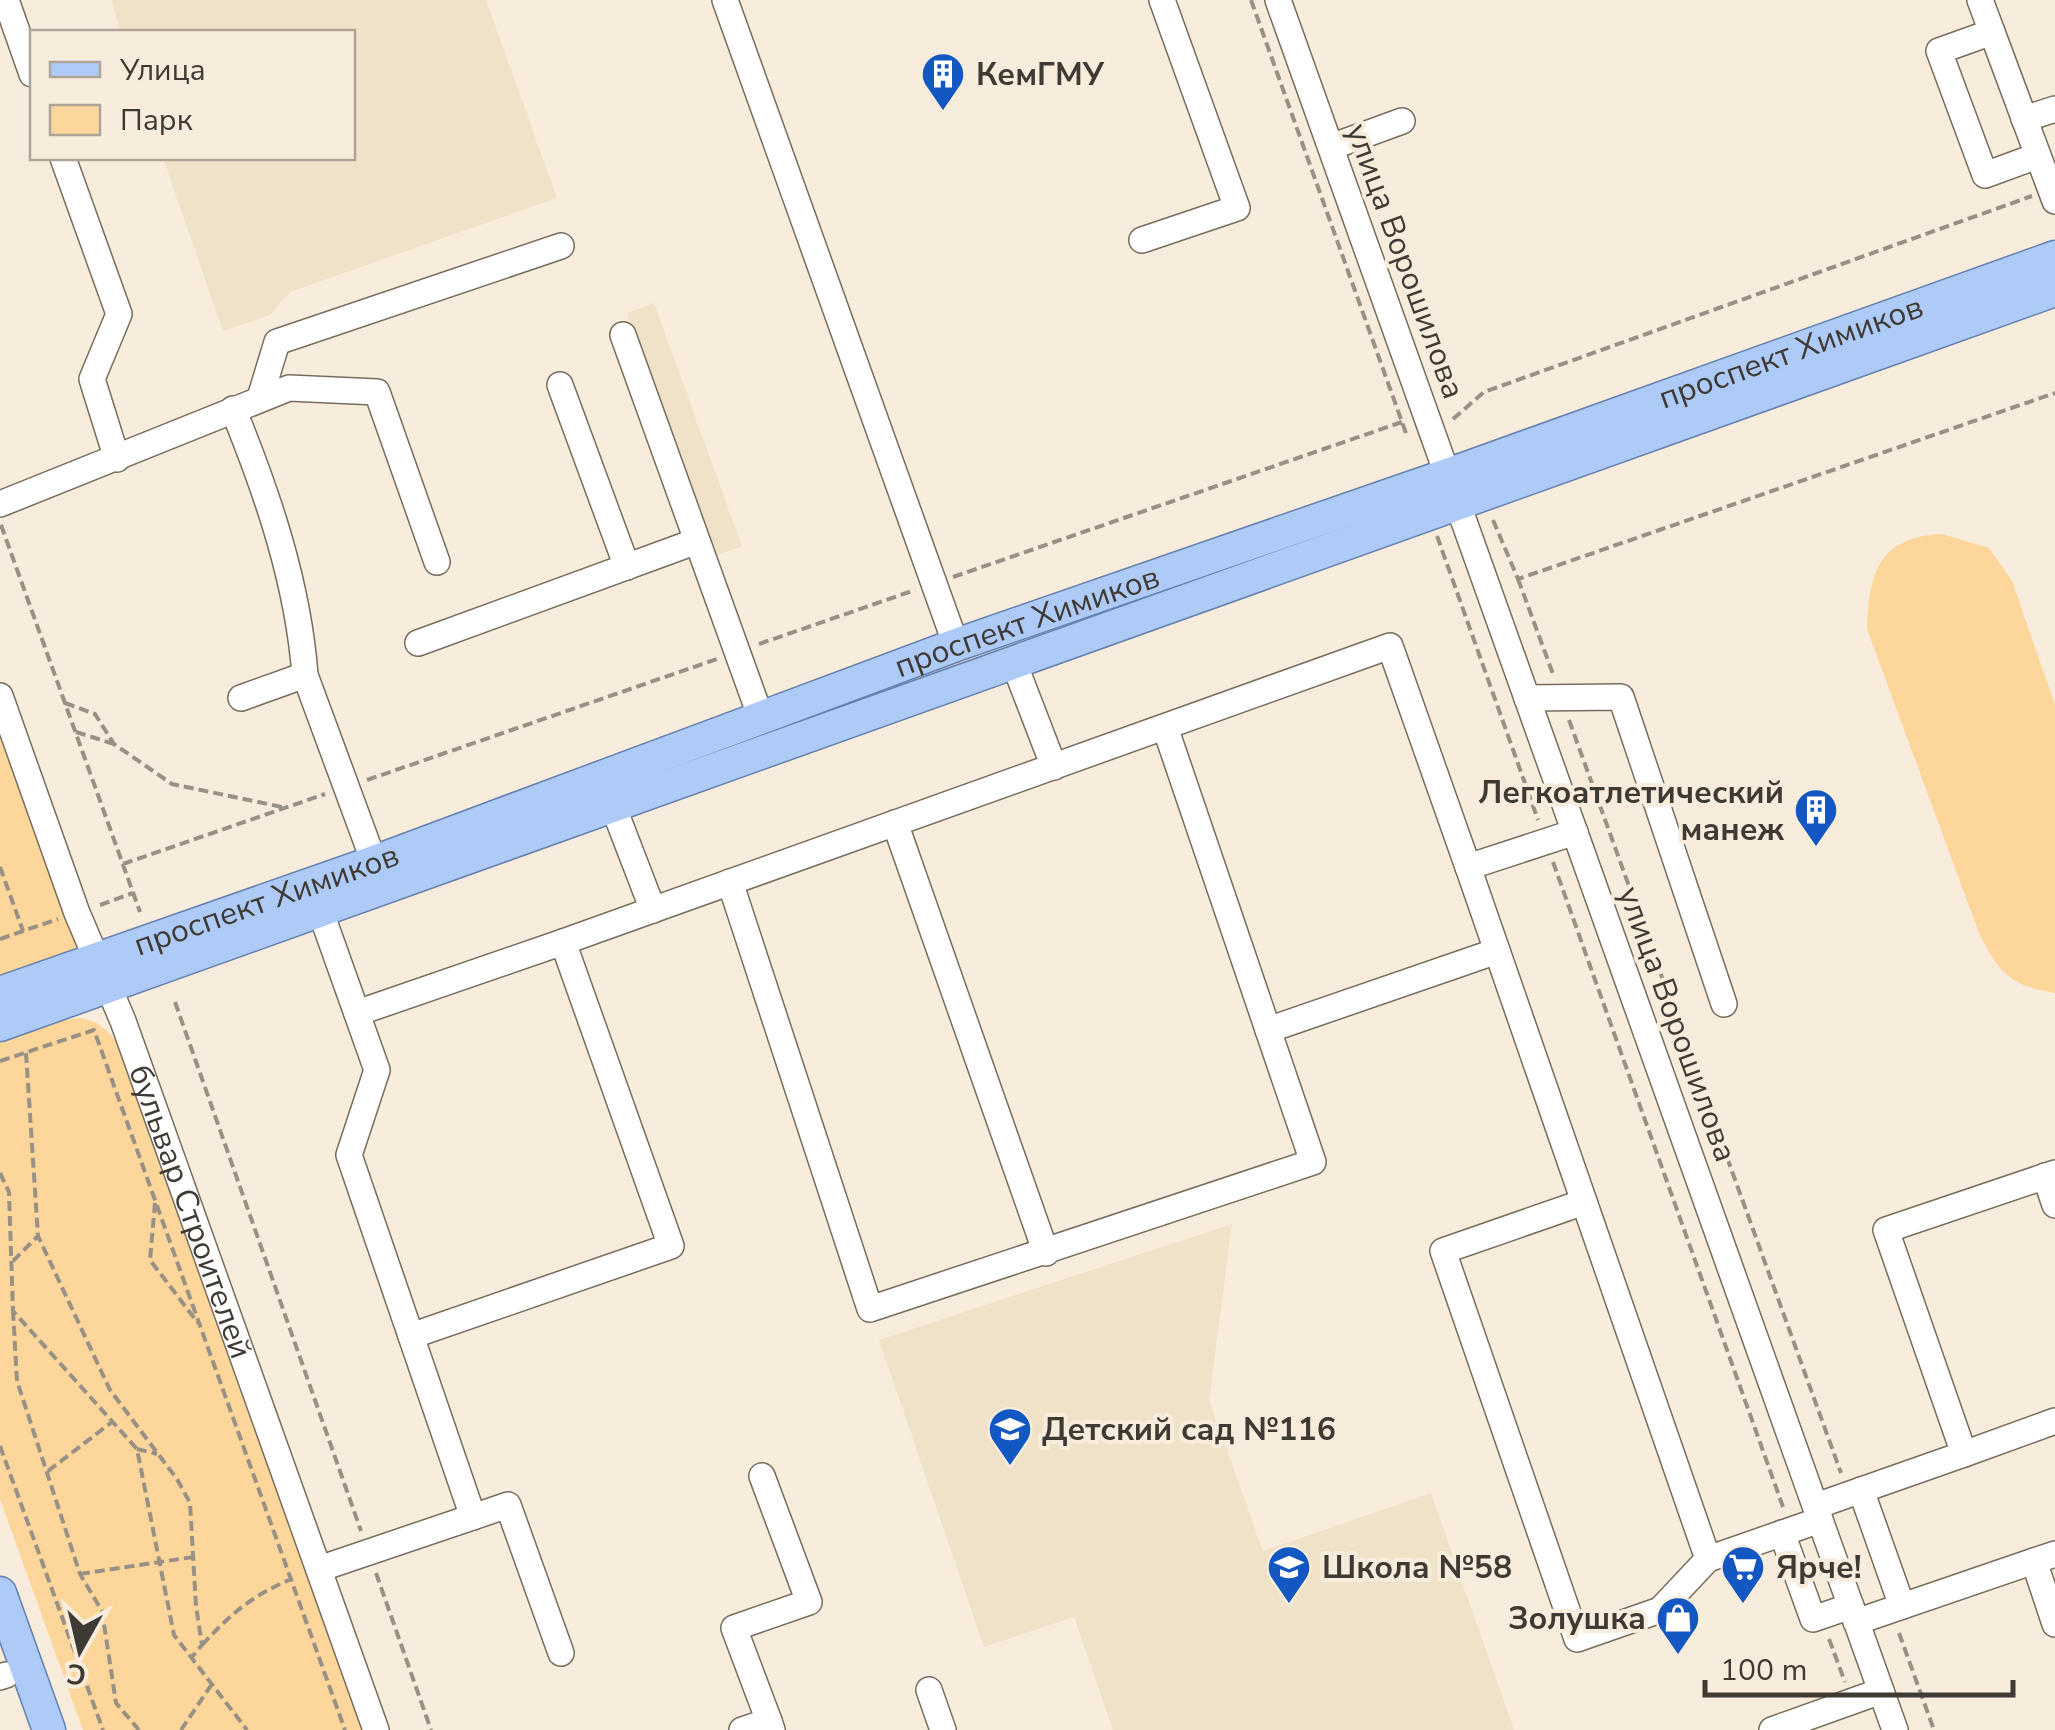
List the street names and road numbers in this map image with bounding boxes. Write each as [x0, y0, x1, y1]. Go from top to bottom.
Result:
street label: улица Ворошилова [1336, 118, 1475, 405]
street label: проспект Химиков [1653, 285, 1929, 419]
street label: проспект Химиков [888, 555, 1165, 688]
street label: проспект Химиков [128, 834, 405, 967]
street label: улица Ворошилова [1608, 881, 1747, 1168]
street label: бульвар Строителей [118, 1059, 263, 1364]

